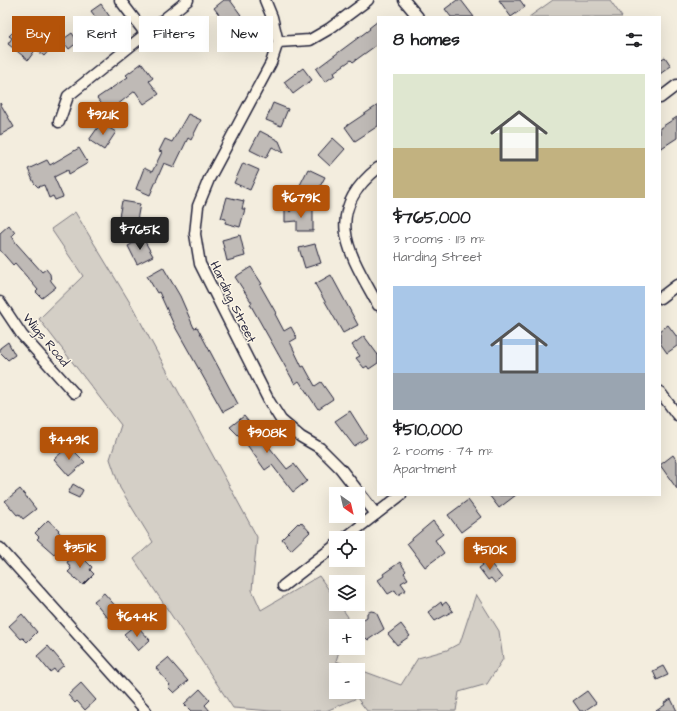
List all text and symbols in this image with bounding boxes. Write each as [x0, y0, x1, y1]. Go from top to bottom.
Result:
chip: Buy [12, 16, 65, 52]
chip: Rent [73, 16, 131, 52]
chip: Filters [139, 16, 209, 52]
chip: New [217, 16, 273, 52]
text: 8 homes [393, 28, 460, 52]
icon: filters [623, 29, 645, 51]
icon: home [483, 100, 555, 172]
pin: $921K [75, 102, 131, 136]
text: $921K [87, 106, 119, 124]
pin: $679K [273, 185, 329, 219]
text: $679K [282, 189, 320, 207]
text: $765,000 [393, 206, 471, 230]
pin: $765K [112, 217, 168, 251]
text: $765K [120, 221, 160, 239]
text: 3 rooms · 113 m² [393, 230, 486, 248]
text: Harding Street [393, 248, 482, 266]
street label: Harding Street [205, 258, 261, 347]
street label: Wiigs Road [18, 310, 74, 371]
icon: home [483, 312, 555, 384]
text: $510,000 [393, 418, 463, 442]
pin: $908K [239, 420, 295, 454]
text: $908K [247, 424, 287, 442]
pin: $449K [41, 427, 97, 461]
text: $449K [49, 431, 89, 449]
text: 2 rooms · 74 m² [393, 442, 493, 460]
text: Apartment [393, 460, 457, 478]
north arrow [329, 487, 365, 523]
map controls [329, 487, 365, 699]
button: locate [329, 531, 365, 567]
pin: $351K [52, 535, 108, 569]
pin: $510K [462, 537, 518, 571]
text: $351K [64, 539, 96, 557]
text: $510K [473, 541, 507, 559]
button: layers [329, 575, 365, 611]
pin: $644K [109, 604, 165, 638]
text: $644K [117, 608, 157, 626]
button: + [329, 619, 365, 655]
button: − [329, 663, 365, 699]

